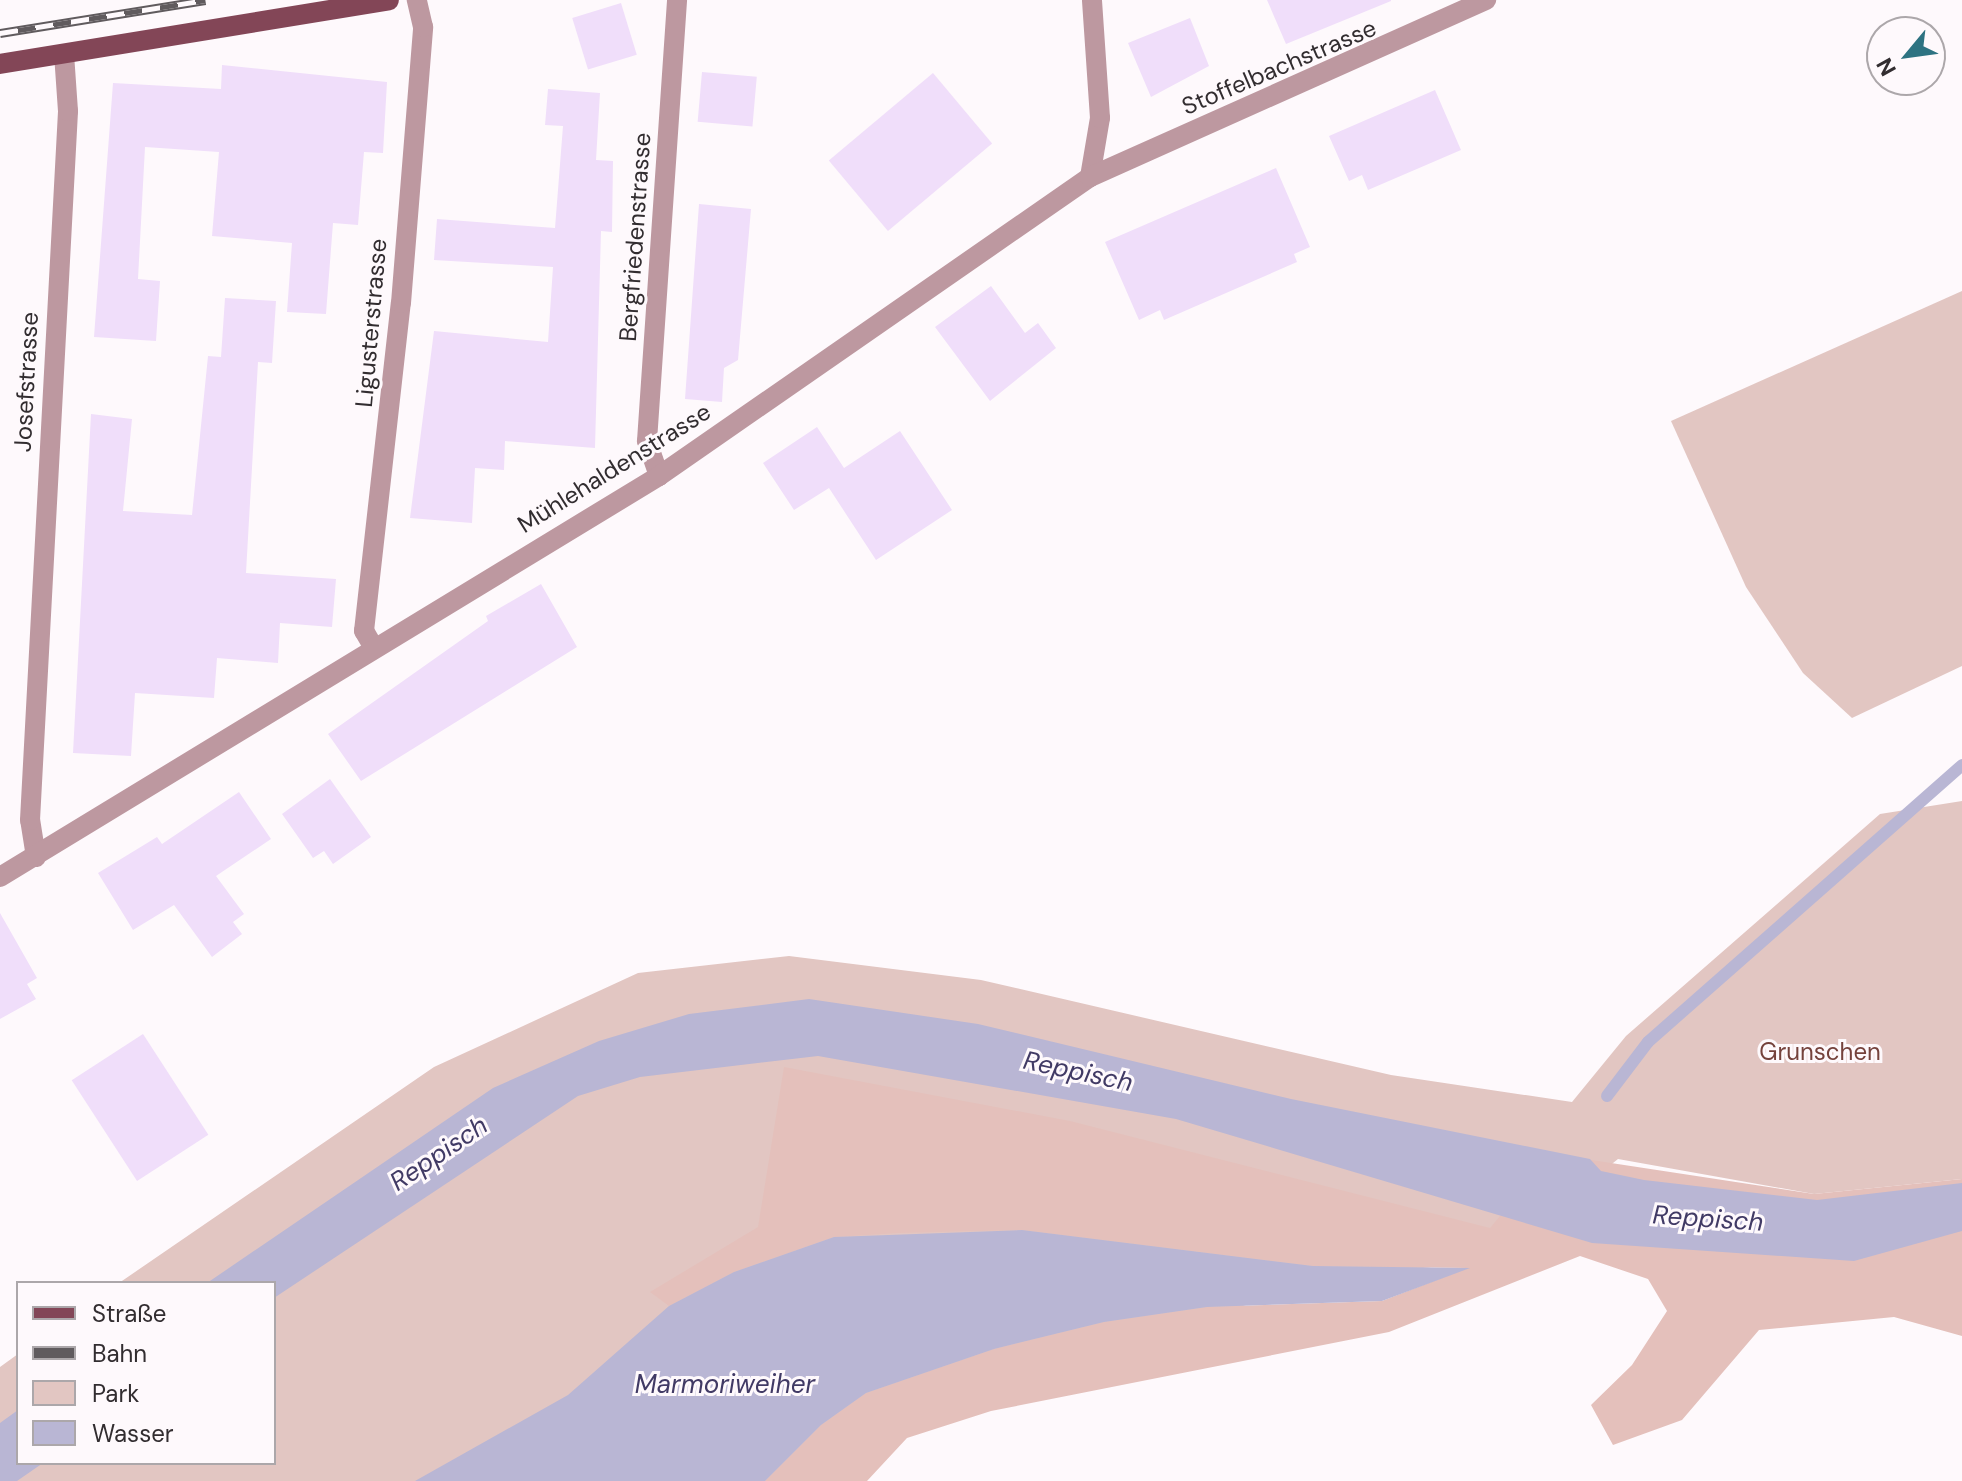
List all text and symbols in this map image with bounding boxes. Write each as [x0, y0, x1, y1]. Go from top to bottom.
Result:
street label: Stoffelbachstrasse [1178, 13, 1380, 121]
north arrow [1866, 16, 1946, 96]
text: N [1870, 53, 1903, 81]
street label: Bergfriedenstrasse [613, 131, 657, 343]
street label: Ligusterstrasse [349, 237, 393, 409]
street label: Josefstrasse [8, 311, 44, 453]
street label: Mühlehaldenstrasse [512, 397, 716, 539]
park label: Grunschen [1759, 1038, 1881, 1066]
water label: Reppisch [1020, 1045, 1136, 1099]
water label: Reppisch [384, 1110, 494, 1198]
water label: Reppisch [1652, 1200, 1764, 1238]
legend [16, 1281, 276, 1465]
text: Straße [92, 1298, 166, 1329]
text: Bahn [92, 1338, 147, 1369]
water label: Marmoriweiher [635, 1369, 815, 1401]
text: Park [92, 1378, 139, 1409]
text: Wasser [92, 1418, 174, 1449]

